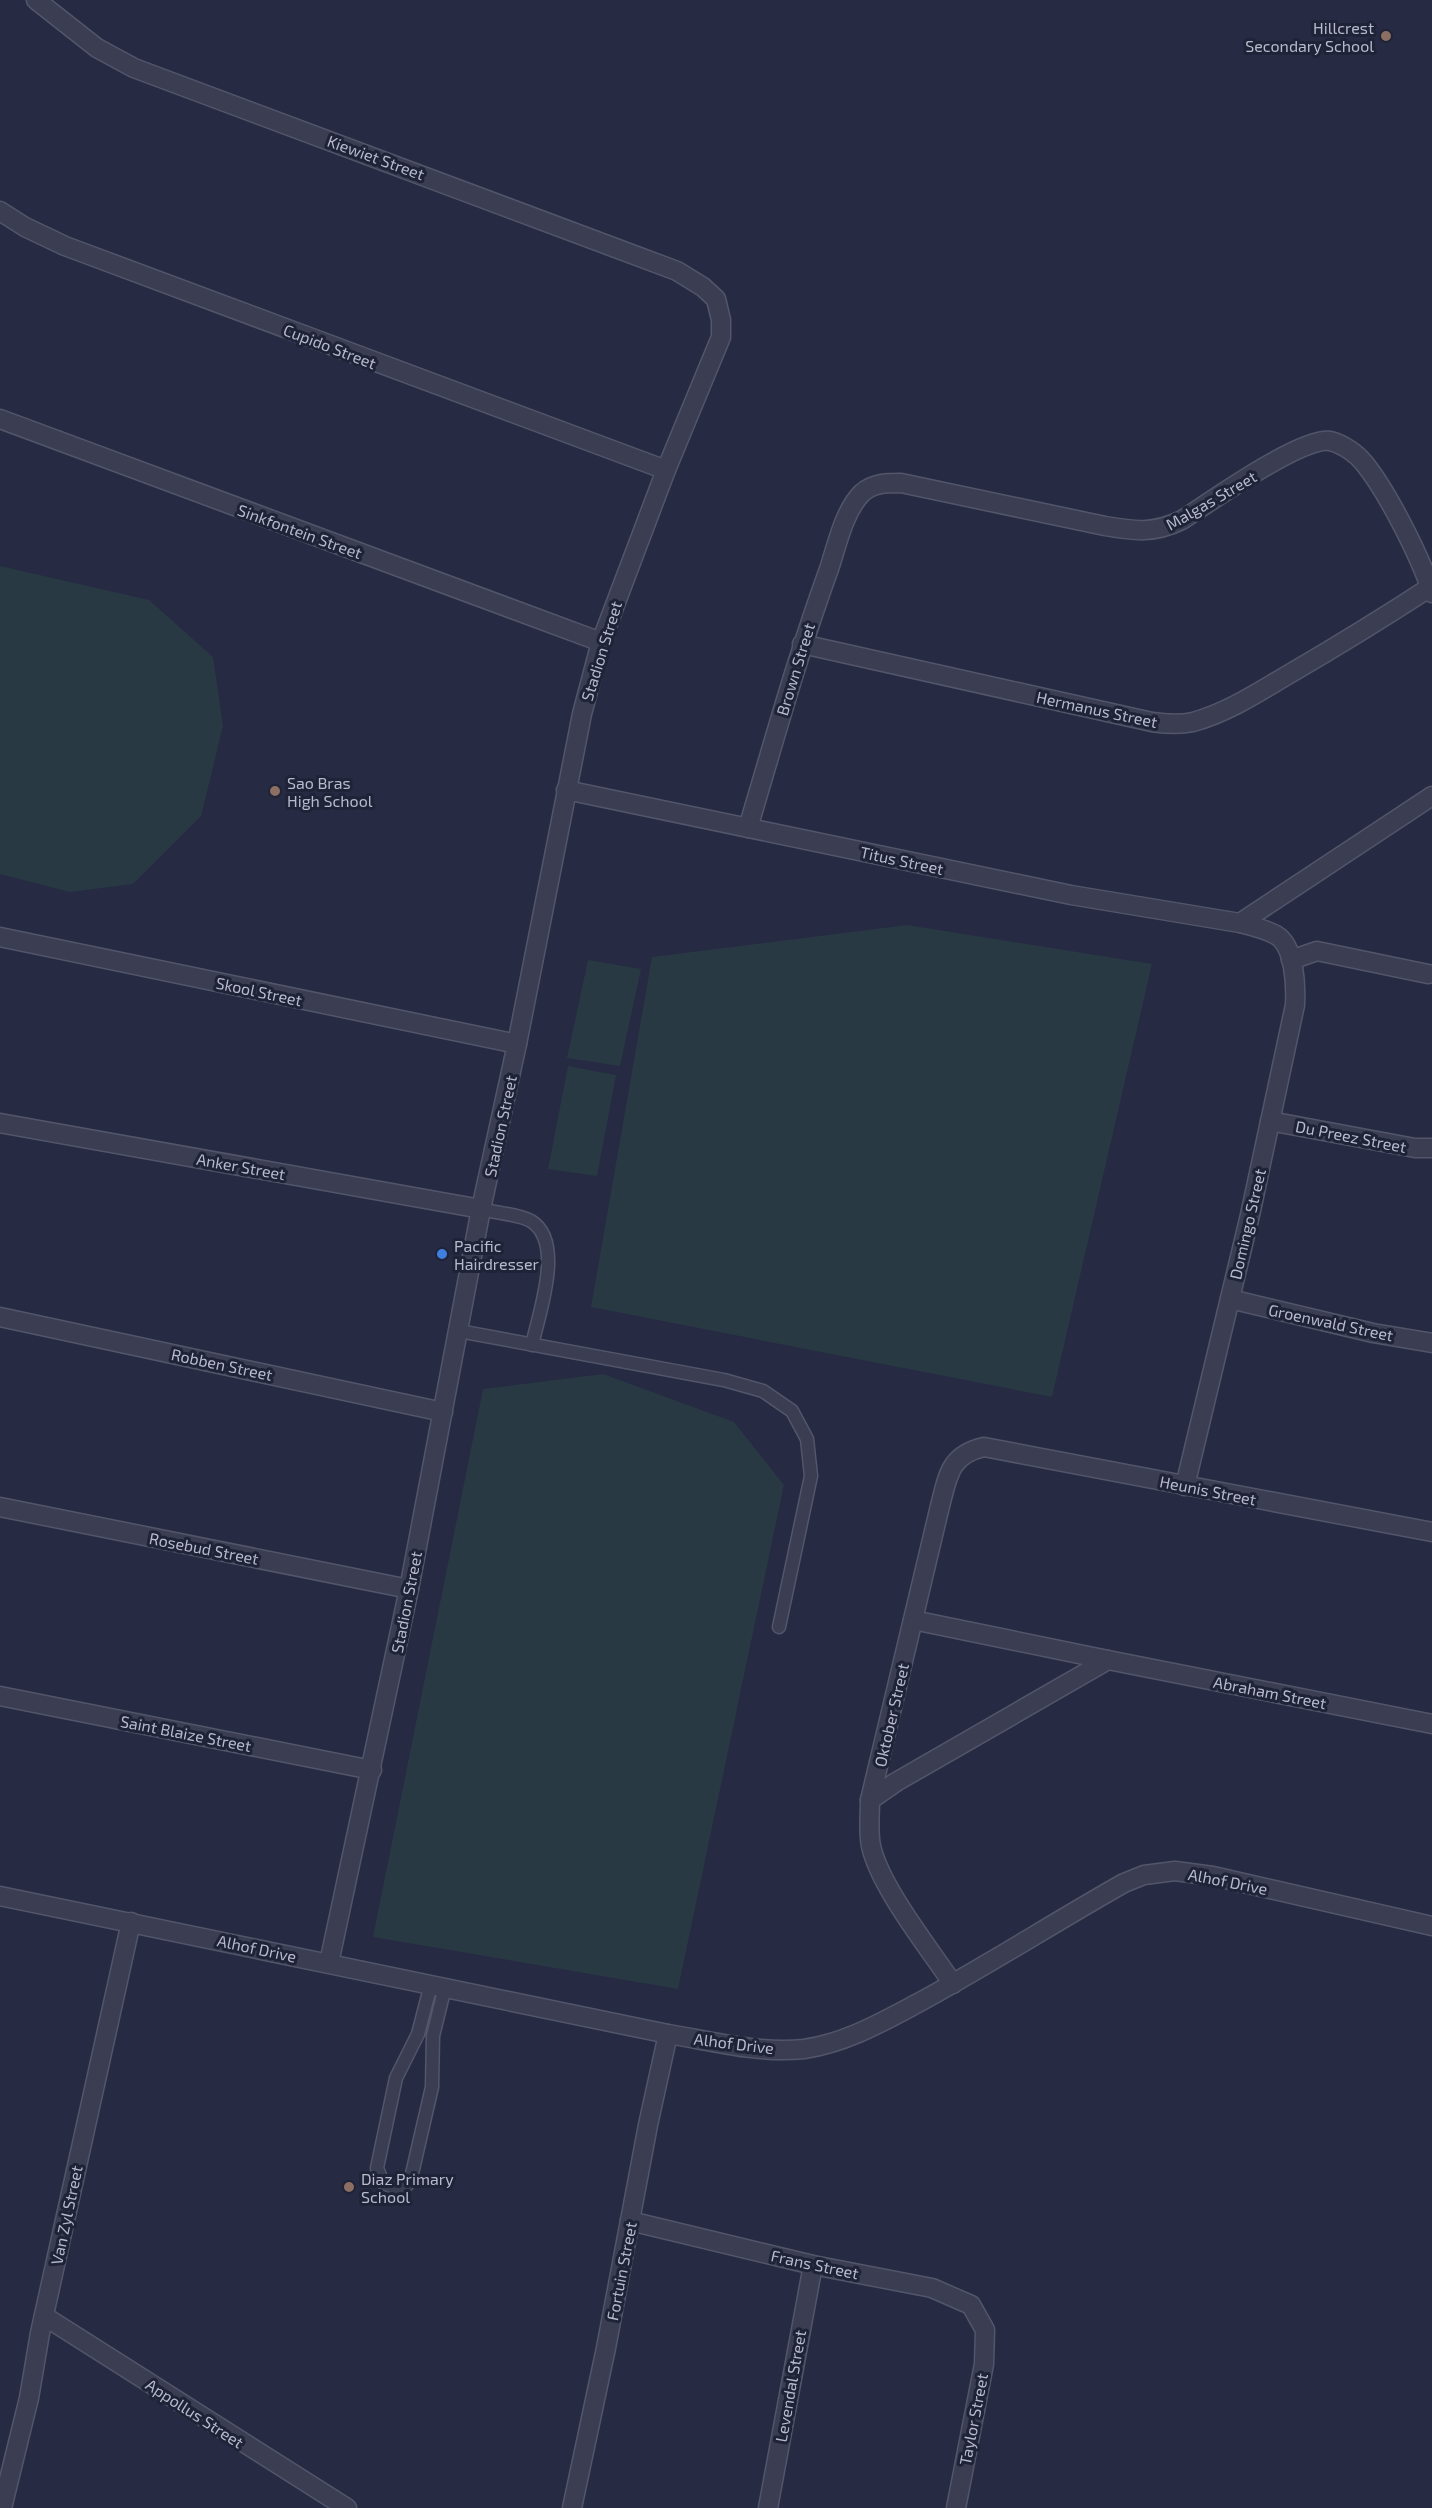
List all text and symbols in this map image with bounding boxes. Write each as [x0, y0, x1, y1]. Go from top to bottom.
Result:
place label: Hillcrest Secondary School [1245, 18, 1374, 55]
marker: Hillcrest Secondary School [1379, 29, 1393, 43]
street label: Kiewiet Street [325, 131, 427, 183]
street label: Cupido Street [281, 320, 379, 372]
street label: Malgas Street [1162, 466, 1260, 534]
street label: Sinkfontein Street [235, 500, 365, 562]
street label: Stadion Street [577, 599, 625, 703]
street label: Brown Street [772, 620, 818, 718]
street label: Hermanus Street [1035, 687, 1159, 731]
place label: Sao Bras High School [287, 773, 373, 810]
marker: Sao Bras High School [268, 784, 282, 798]
street label: Titus Street [859, 842, 945, 878]
street label: Skool Street [214, 973, 304, 1009]
street label: Stadion Street [480, 1073, 520, 1179]
street label: Du Preez Street [1294, 1116, 1408, 1156]
street label: Anker Street [195, 1149, 287, 1183]
street label: Domingo Street [1225, 1167, 1269, 1281]
place label: Pacific Hairdresser [454, 1236, 540, 1273]
marker: Pacific Hairdresser [435, 1247, 449, 1261]
street label: Groenwald Street [1267, 1299, 1395, 1345]
street label: Robben Street [170, 1344, 274, 1384]
street label: Heunis Street [1158, 1471, 1258, 1509]
street label: Rosebud Street [148, 1528, 260, 1568]
street label: Stadion Street [387, 1549, 425, 1655]
street label: Oktober Street [870, 1661, 912, 1769]
street label: Abraham Street [1212, 1672, 1328, 1712]
street label: Saint Blaize Street [119, 1711, 253, 1755]
street label: Alhof Drive [1187, 1864, 1269, 1898]
street label: Alhof Drive [216, 1930, 298, 1966]
street label: Alhof Drive [693, 2029, 775, 2057]
street label: Van Zyl Street [46, 2164, 86, 2266]
place label: Diaz Primary School [361, 2169, 454, 2206]
marker: Diaz Primary School [342, 2180, 356, 2194]
street label: Fortuin Street [602, 2220, 640, 2322]
street label: Frans Street [769, 2245, 861, 2283]
street label: Levendal Street [771, 2329, 809, 2443]
street label: Taylor Street [955, 2372, 991, 2466]
street label: Appollus Street [143, 2374, 247, 2452]

